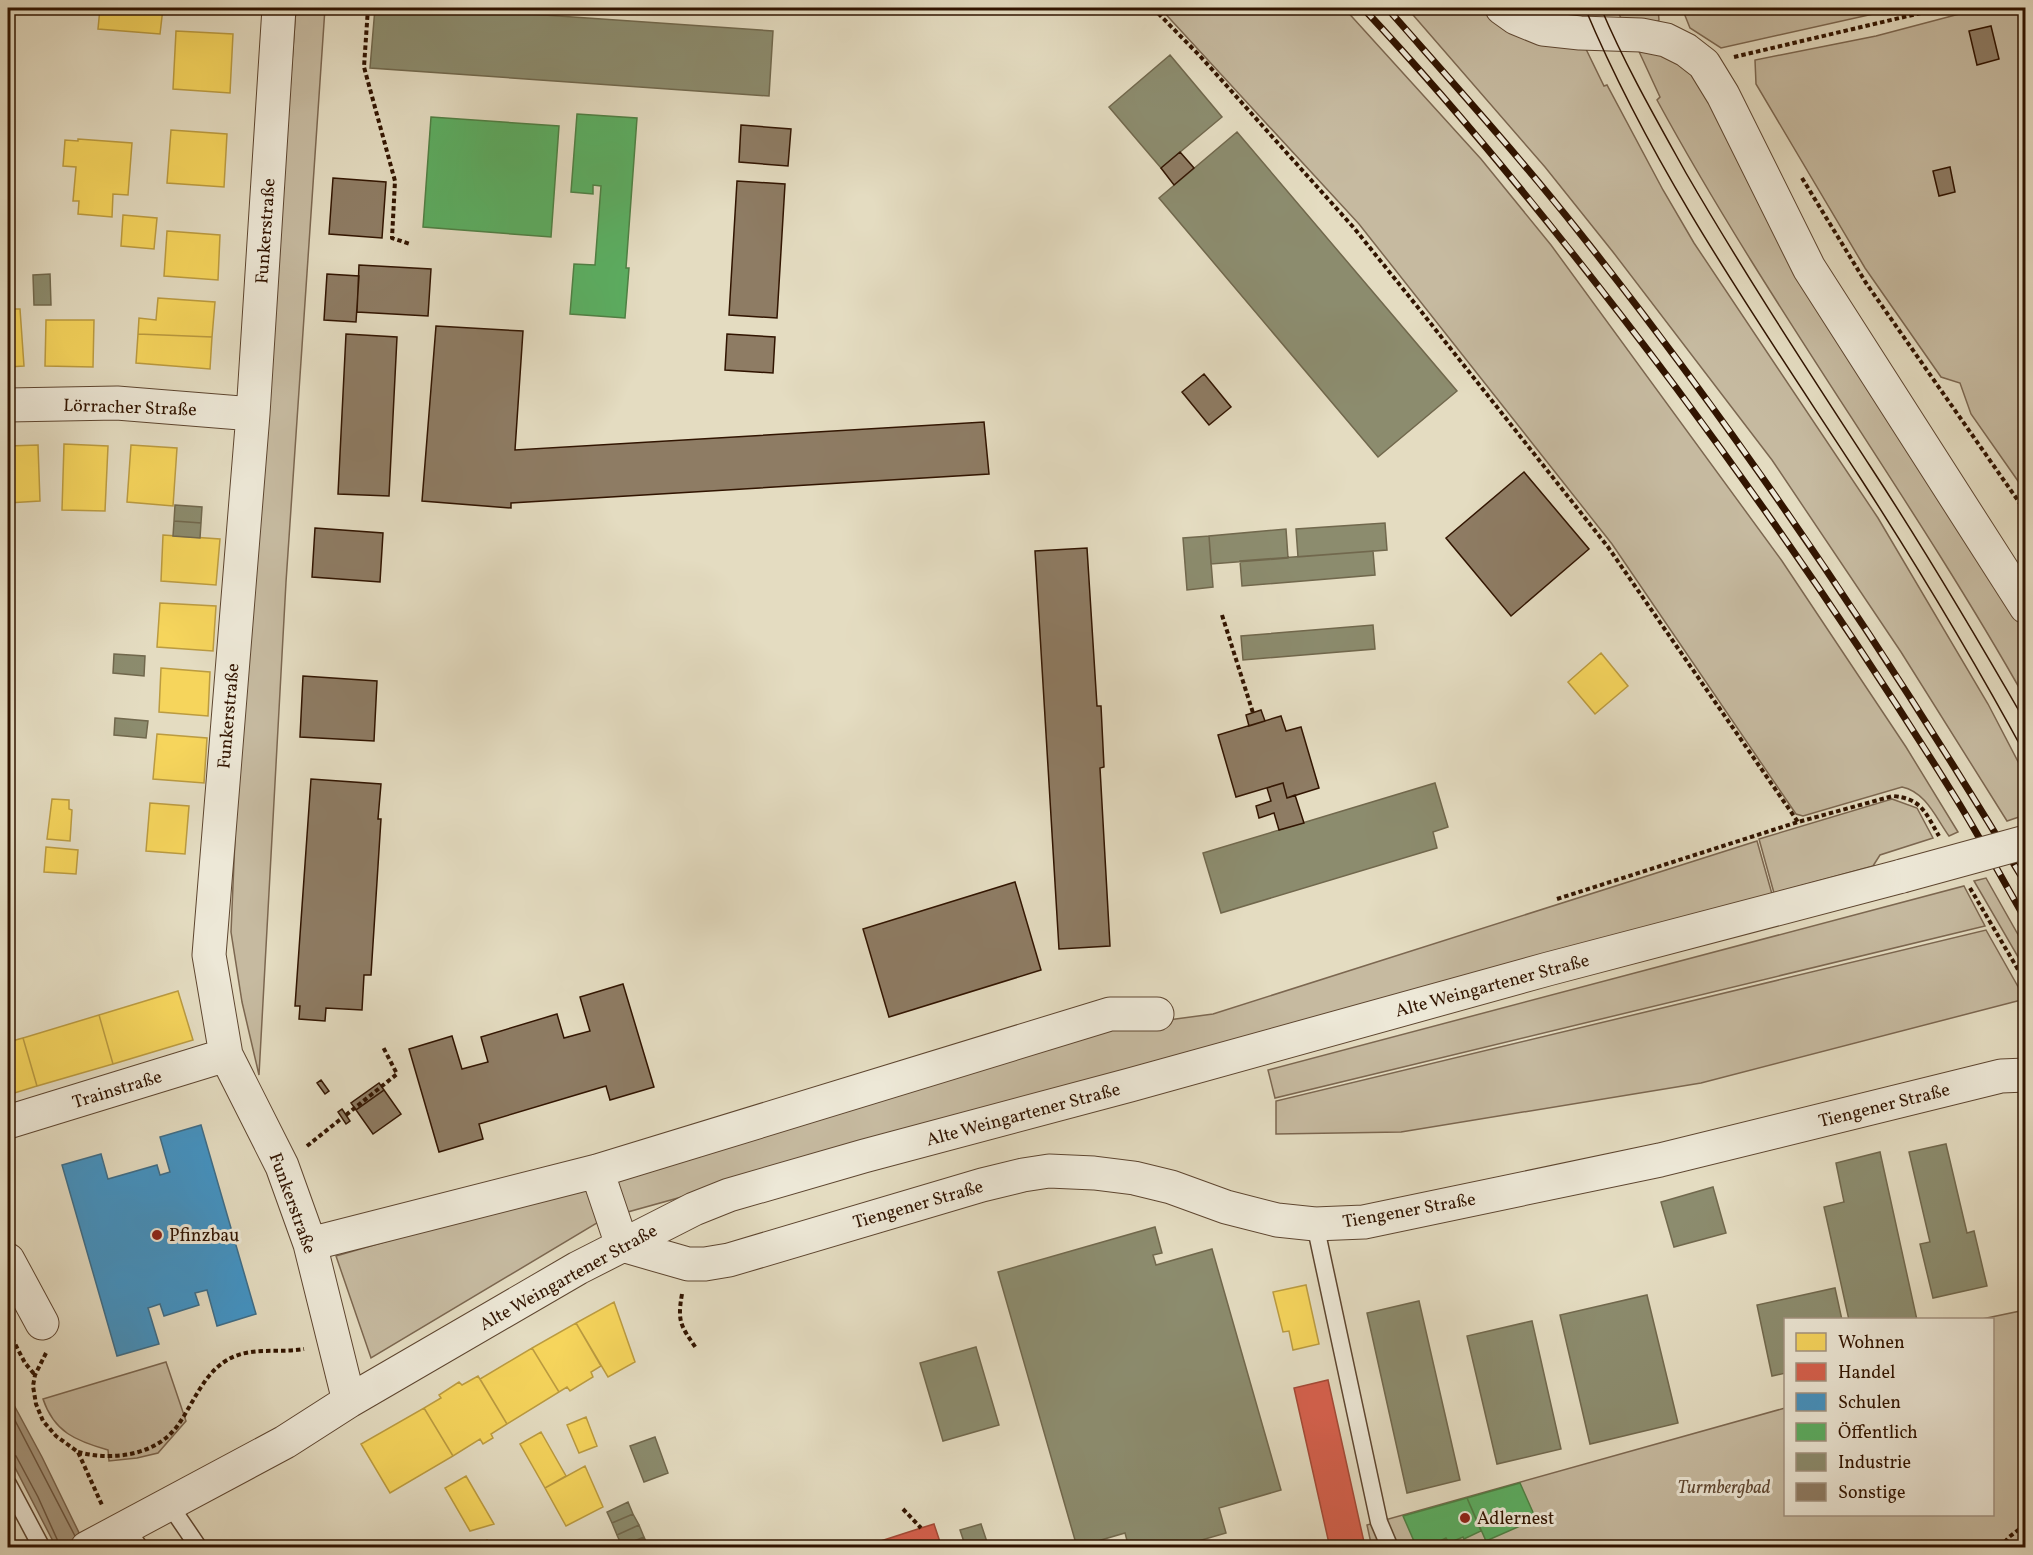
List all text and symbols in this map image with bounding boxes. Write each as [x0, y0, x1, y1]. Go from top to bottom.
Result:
street label: Funkerstraße [250, 177, 283, 285]
street label: Lörracher Straße [63, 394, 197, 423]
street label: Funkerstraße [212, 662, 247, 770]
street label: Alte Weingartener Straße [1393, 948, 1592, 1024]
street label: Trainstraße [70, 1065, 165, 1116]
street label: Alte Weingartener Straße [924, 1077, 1123, 1153]
street label: Tiengener Straße [1816, 1078, 1953, 1135]
street label: Funkerstraße [262, 1149, 321, 1258]
street label: Tiengener Straße [850, 1175, 987, 1236]
street label: Tiengener Straße [1341, 1187, 1478, 1235]
street label: Alte Weingartener Straße [475, 1219, 662, 1338]
place label: Pfinzbau [169, 1224, 239, 1249]
marker: Pfinzbau [150, 1228, 164, 1242]
legend [1784, 1318, 1994, 1516]
text: Wohnen [1838, 1331, 1905, 1356]
text: Handel [1838, 1361, 1895, 1386]
text: Schulen [1838, 1391, 1901, 1416]
text: Öffentlich [1838, 1421, 1918, 1446]
text: Industrie [1838, 1451, 1911, 1476]
park label: Turmbergbad [1678, 1476, 1771, 1501]
text: Sonstige [1838, 1481, 1905, 1506]
place label: Adlernest [1477, 1507, 1554, 1532]
marker: Adlernest [1458, 1511, 1472, 1525]

